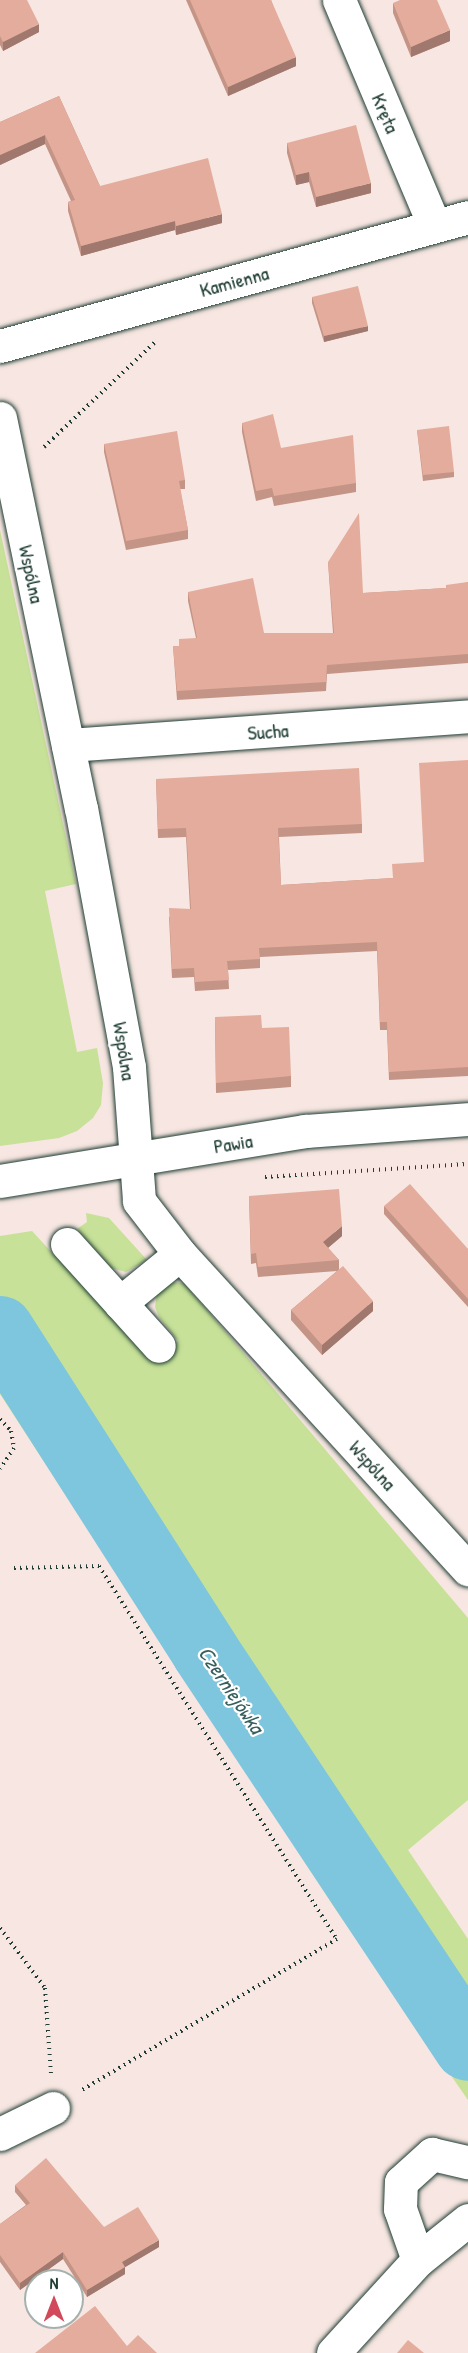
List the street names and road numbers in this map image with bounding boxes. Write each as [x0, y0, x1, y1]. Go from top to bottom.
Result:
street label: Kręta [367, 90, 405, 136]
street label: Kamienna [197, 260, 271, 302]
street label: Wspólna [14, 543, 50, 605]
street label: Sucha [247, 718, 289, 744]
street label: Wspólna [109, 1020, 141, 1082]
street label: Pawia [212, 1128, 254, 1158]
street label: Wspólna [344, 1435, 402, 1495]

